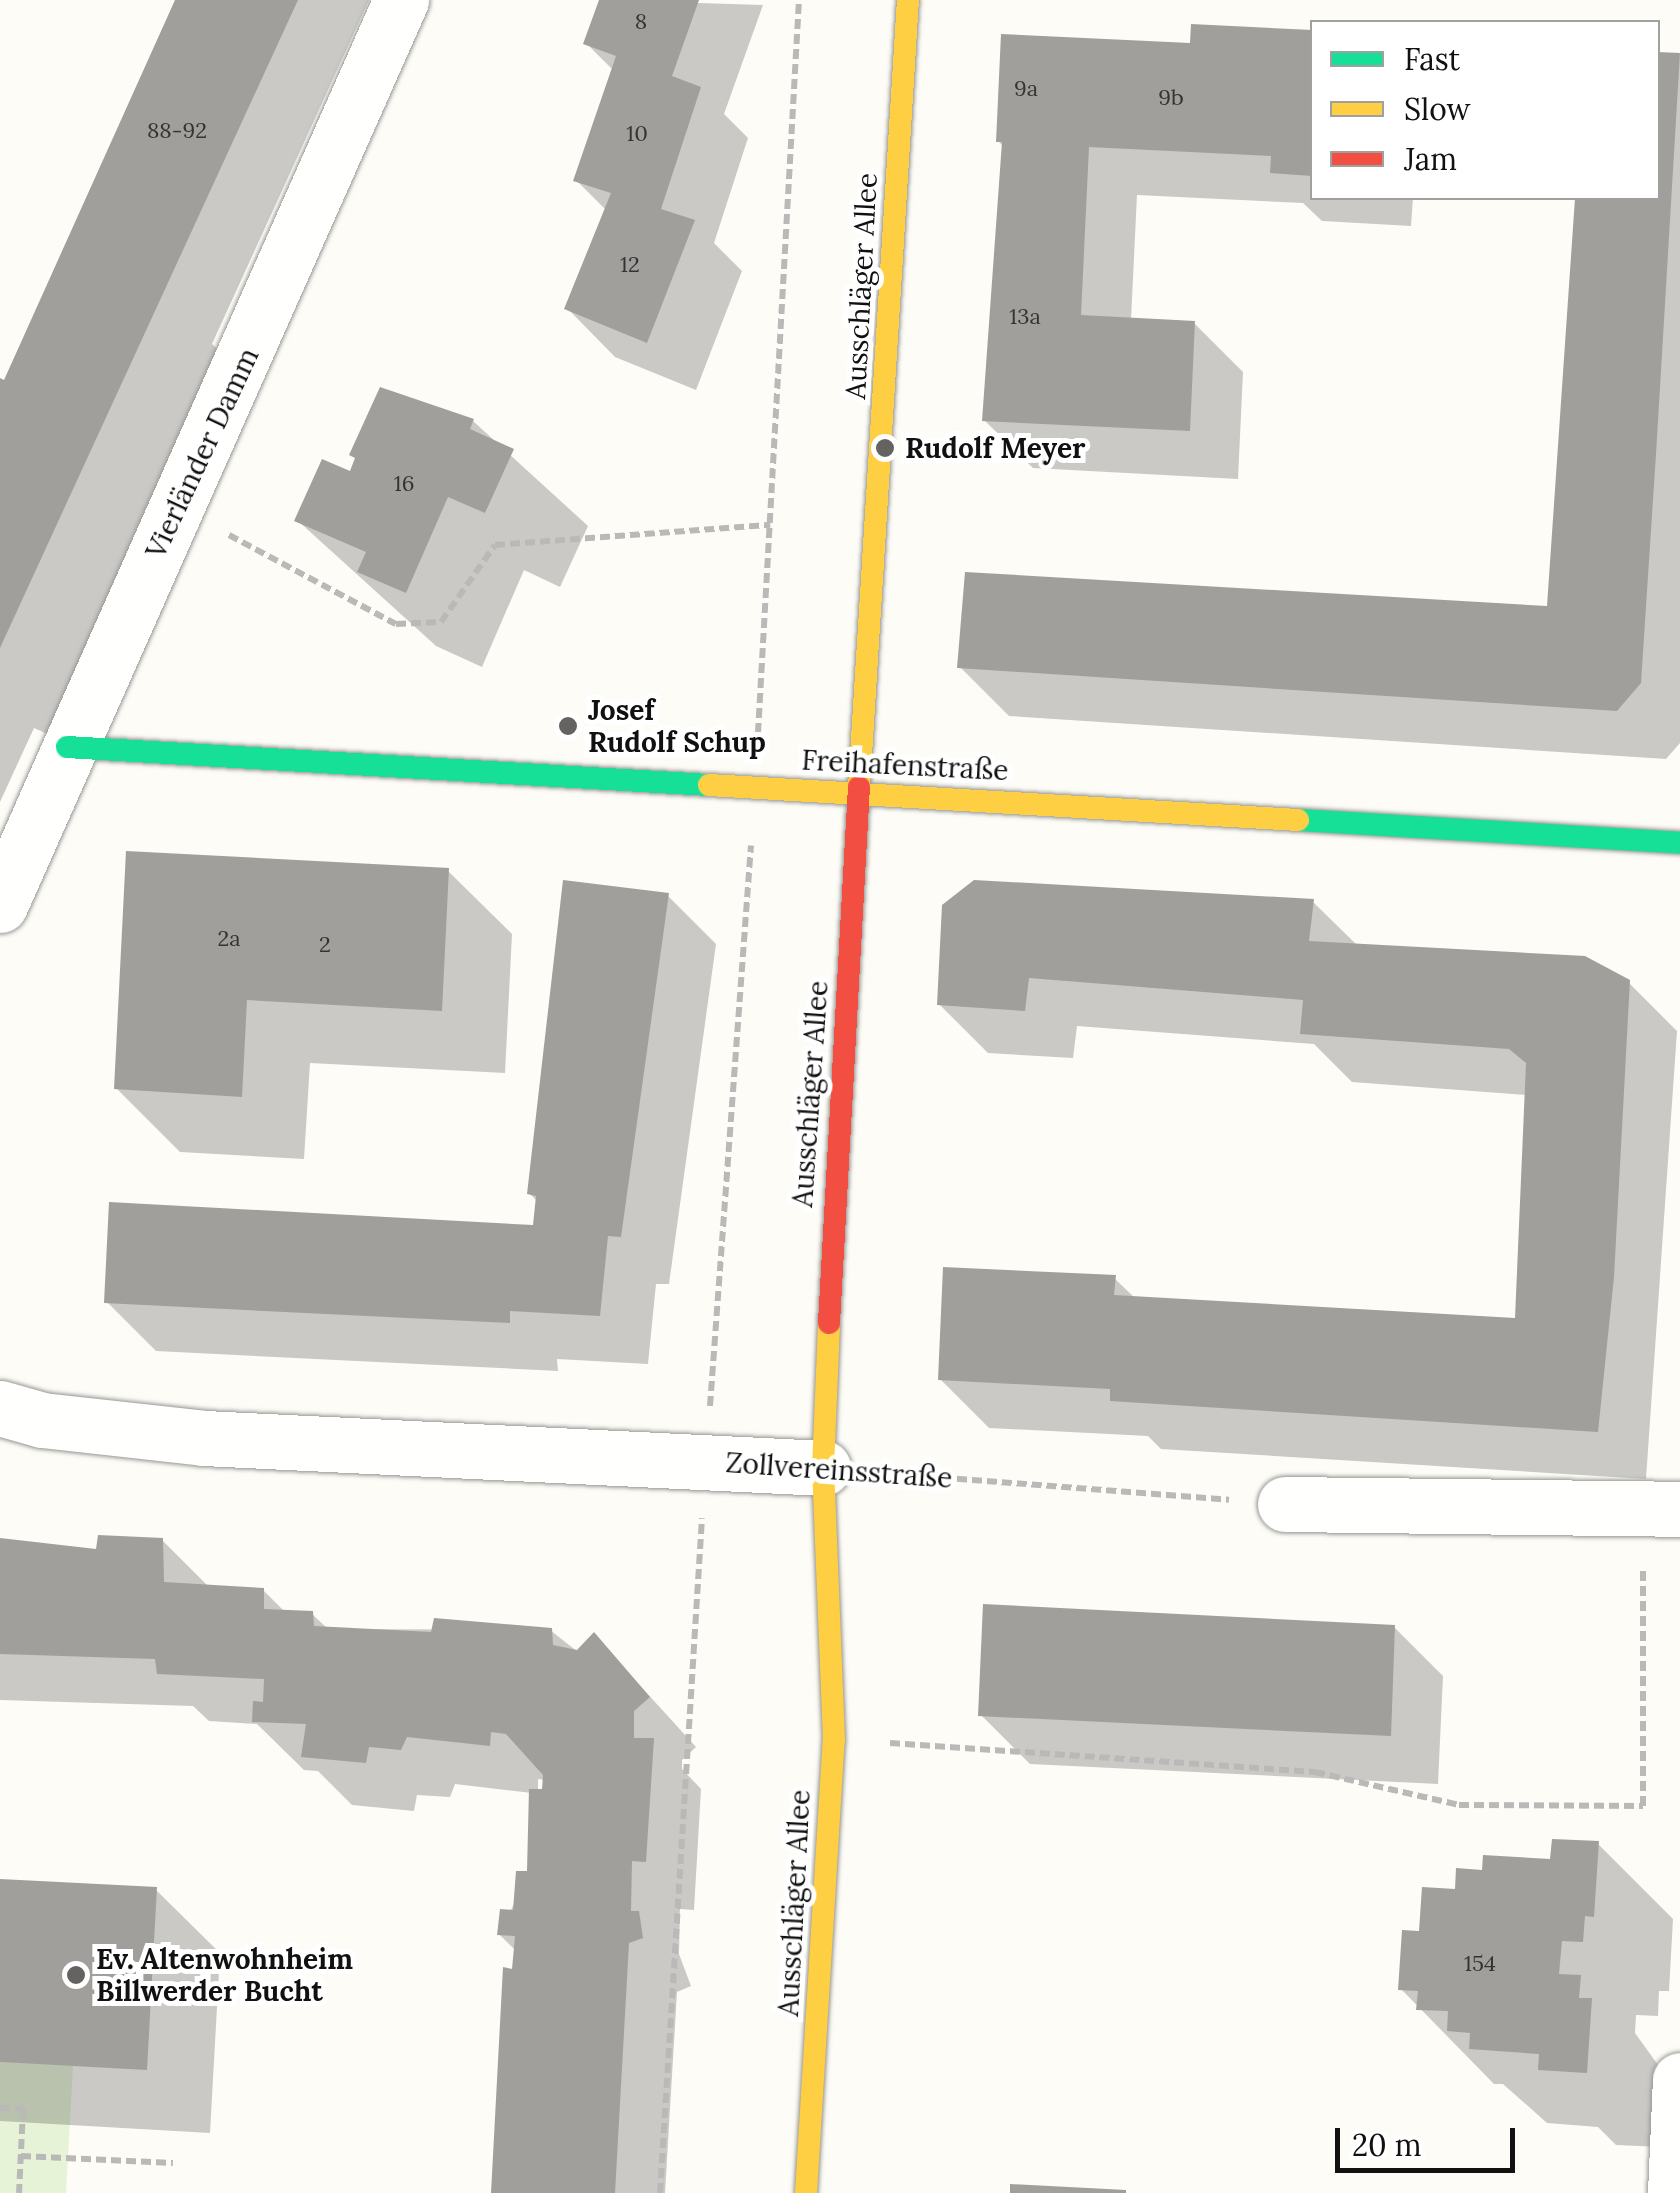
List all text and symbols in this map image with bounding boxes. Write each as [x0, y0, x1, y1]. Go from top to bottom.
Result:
house number: 8 [635, 9, 647, 35]
legend [1310, 20, 1660, 200]
text: Fast [1404, 40, 1460, 78]
house number: 9a [1014, 76, 1038, 102]
house number: 9b [1158, 85, 1184, 111]
text: Slow [1404, 90, 1470, 128]
house number: 88-92 [147, 118, 207, 144]
house number: 10 [626, 121, 648, 147]
text: Jam [1404, 140, 1457, 178]
street label: Ausschläger Allee [838, 172, 884, 400]
house number: 12 [620, 252, 640, 278]
house number: 13a [1009, 304, 1041, 330]
street label: Vierländer Damm [138, 342, 266, 564]
place label: Rudolf Meyer [905, 431, 1085, 465]
marker: Rudolf Meyer [874, 437, 896, 459]
house number: 16 [394, 471, 414, 497]
place label: Josef Rudolf Schup [588, 693, 766, 759]
marker: Josef Rudolf Schup [557, 715, 579, 737]
street label: Freihafenstraße [801, 743, 1009, 787]
house number: 2a [217, 926, 241, 952]
house number: 2 [319, 932, 331, 958]
street label: Ausschläger Allee [785, 980, 835, 1208]
street label: Zollvereinsstraße [725, 1445, 953, 1495]
street label: Ausschläger Allee [771, 1789, 817, 2017]
place label: Ev. Altenwohnheim Billwerder Bucht [96, 1942, 353, 2008]
house number: 154 [1464, 1951, 1496, 1977]
marker: Ev. Altenwohnheim Billwerder Bucht [65, 1964, 87, 1986]
scale bar [1340, 2108, 1520, 2170]
text: 20 m [1352, 2126, 1421, 2164]

